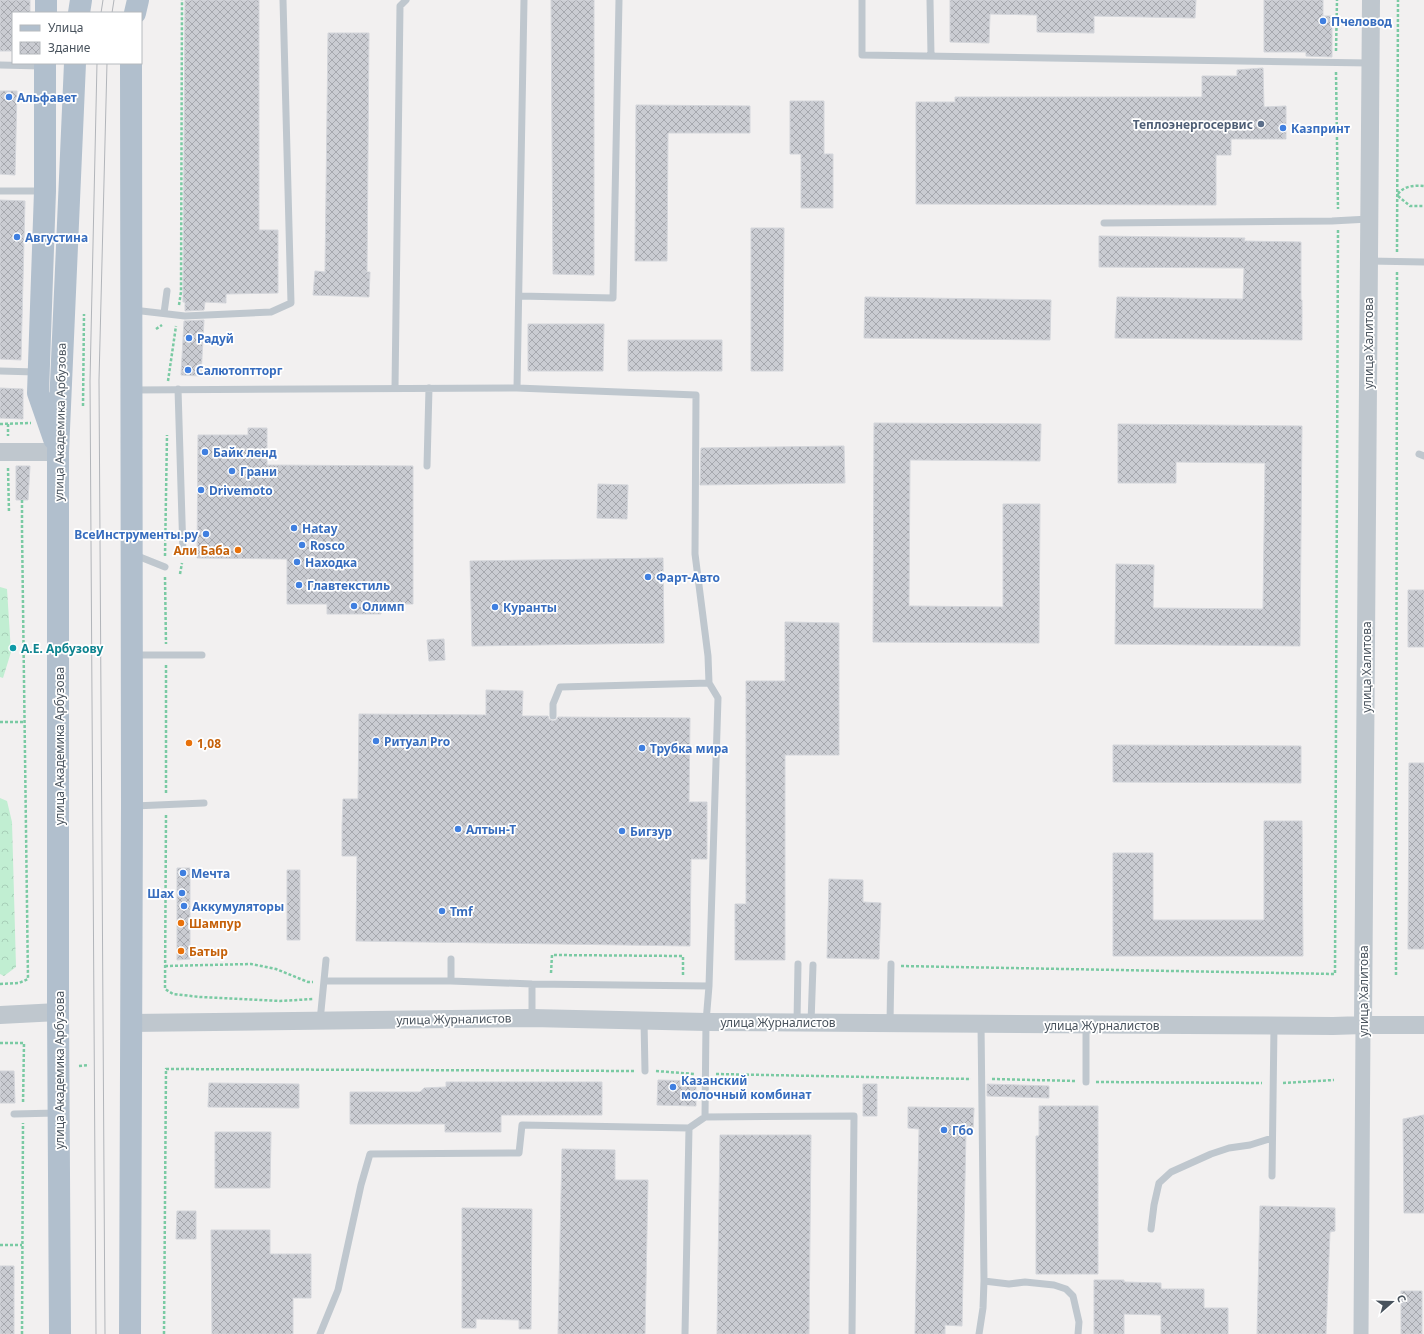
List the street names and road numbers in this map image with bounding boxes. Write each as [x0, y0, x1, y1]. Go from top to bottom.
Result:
street label: улица Халитова [1360, 297, 1377, 389]
street label: улица Академика Арбузова [50, 343, 70, 501]
street label: улица Халитова [1358, 621, 1375, 713]
street label: улица Академика Арбузова [51, 667, 68, 825]
street label: улица Халитова [1355, 945, 1372, 1037]
street label: улица Академика Арбузова [51, 991, 68, 1149]
street label: улица Журналистов [396, 1009, 512, 1029]
street label: улица Журналистов [720, 1014, 836, 1031]
street label: улица Журналистов [1044, 1017, 1160, 1034]

